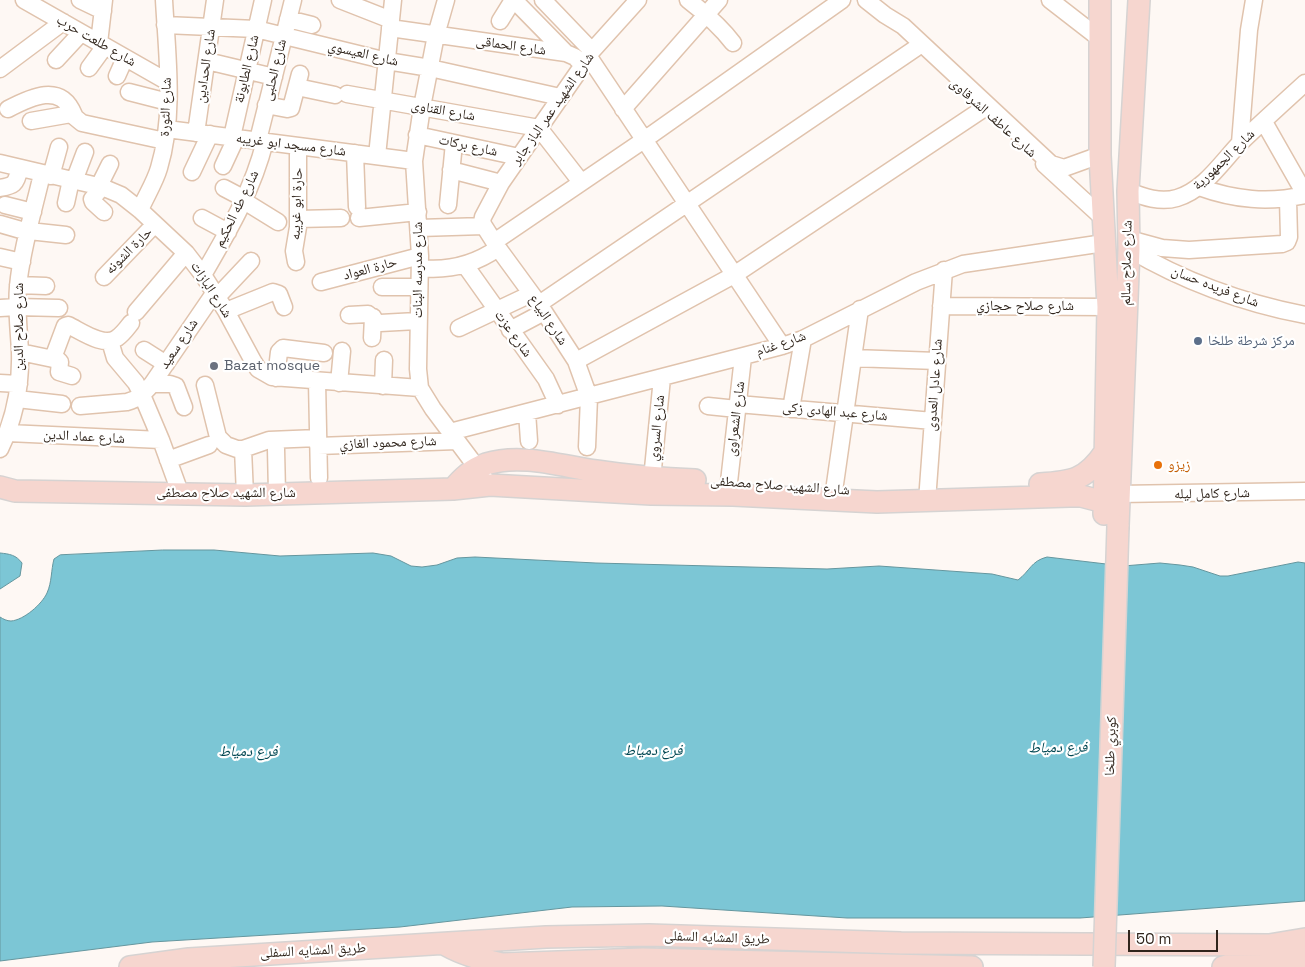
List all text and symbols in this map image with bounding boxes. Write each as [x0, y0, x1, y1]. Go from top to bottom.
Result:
street label: شارع طلعت حرب [53, 11, 139, 71]
street label: شارع الحدادين [192, 28, 220, 104]
street label: شارع الطابونة [231, 33, 263, 105]
street label: شارع الحماقى [475, 33, 547, 59]
street label: شارع الحلبى [259, 37, 291, 103]
street label: شارع العيسوي [326, 38, 400, 70]
street label: شارع الشهيد عمر الباز جابر [508, 50, 598, 168]
street label: شارع عاطف الشرقاوى [946, 75, 1040, 161]
street label: شارع الثورة [157, 77, 175, 137]
street label: شارع القناوى [410, 97, 476, 125]
street label: شارع الجمهورية [1189, 126, 1259, 194]
street label: شارع مسجد ابو غريبه [235, 130, 347, 160]
street label: شارع بركات [437, 132, 499, 160]
street label: شارع طه الحكيم [211, 168, 263, 250]
street label: حارة ابو غريبه [287, 168, 307, 240]
street label: شارع صلاح سالم [1118, 220, 1136, 306]
street label: شارع مدرسه البنات [410, 222, 426, 318]
street label: حارة الشونه [102, 224, 156, 278]
street label: حارة العواد [341, 254, 399, 284]
street label: شارع البازات [187, 259, 235, 321]
street label: شارع فريده حسان [1169, 263, 1261, 311]
street label: شارع صلاح الدين [11, 283, 27, 371]
street label: شارع البياع [525, 291, 571, 349]
street label: شارع صلاح حجازي [976, 298, 1074, 314]
street label: شارع عزت [490, 307, 536, 361]
street label: شارع سعيد [156, 316, 202, 372]
street label: شارع غنام [754, 328, 808, 360]
place label: مركز شرطة طلخا [1208, 333, 1295, 349]
marker: مركز شرطة طلخا [1192, 335, 1204, 347]
street label: شارع عادل العدوى [923, 338, 947, 432]
place label: Bazat mosque [224, 358, 320, 374]
marker: Bazat mosque [208, 360, 220, 372]
street label: شارع الشعراوى [723, 380, 749, 458]
street label: شارع السروي [645, 394, 669, 462]
street label: شارع عبد الهادى زكى [782, 399, 888, 425]
street label: شارع عماد الدين [43, 426, 125, 448]
street label: شارع محمود الغازي [339, 433, 437, 453]
place label: زيزو [1168, 457, 1190, 473]
marker: زيزو [1152, 459, 1164, 471]
street label: شارع الشهيد صلاح مصطفى [710, 473, 850, 499]
street label: شارع الشهيد صلاح مصطفى [156, 485, 296, 501]
street label: شارع كامل ليله [1174, 485, 1250, 503]
street label: كوبري طلخا [1102, 716, 1120, 776]
water label: فرع دمياط [1028, 738, 1088, 758]
water label: فرع دمياط [623, 742, 683, 760]
water label: فرع دمياط [218, 743, 278, 761]
scale bar [1130, 920, 1220, 952]
street label: طريق المشايه السفلى [664, 928, 770, 948]
text: 50 m [1136, 929, 1171, 948]
street label: طريق المشايه السفلى [260, 940, 366, 962]

